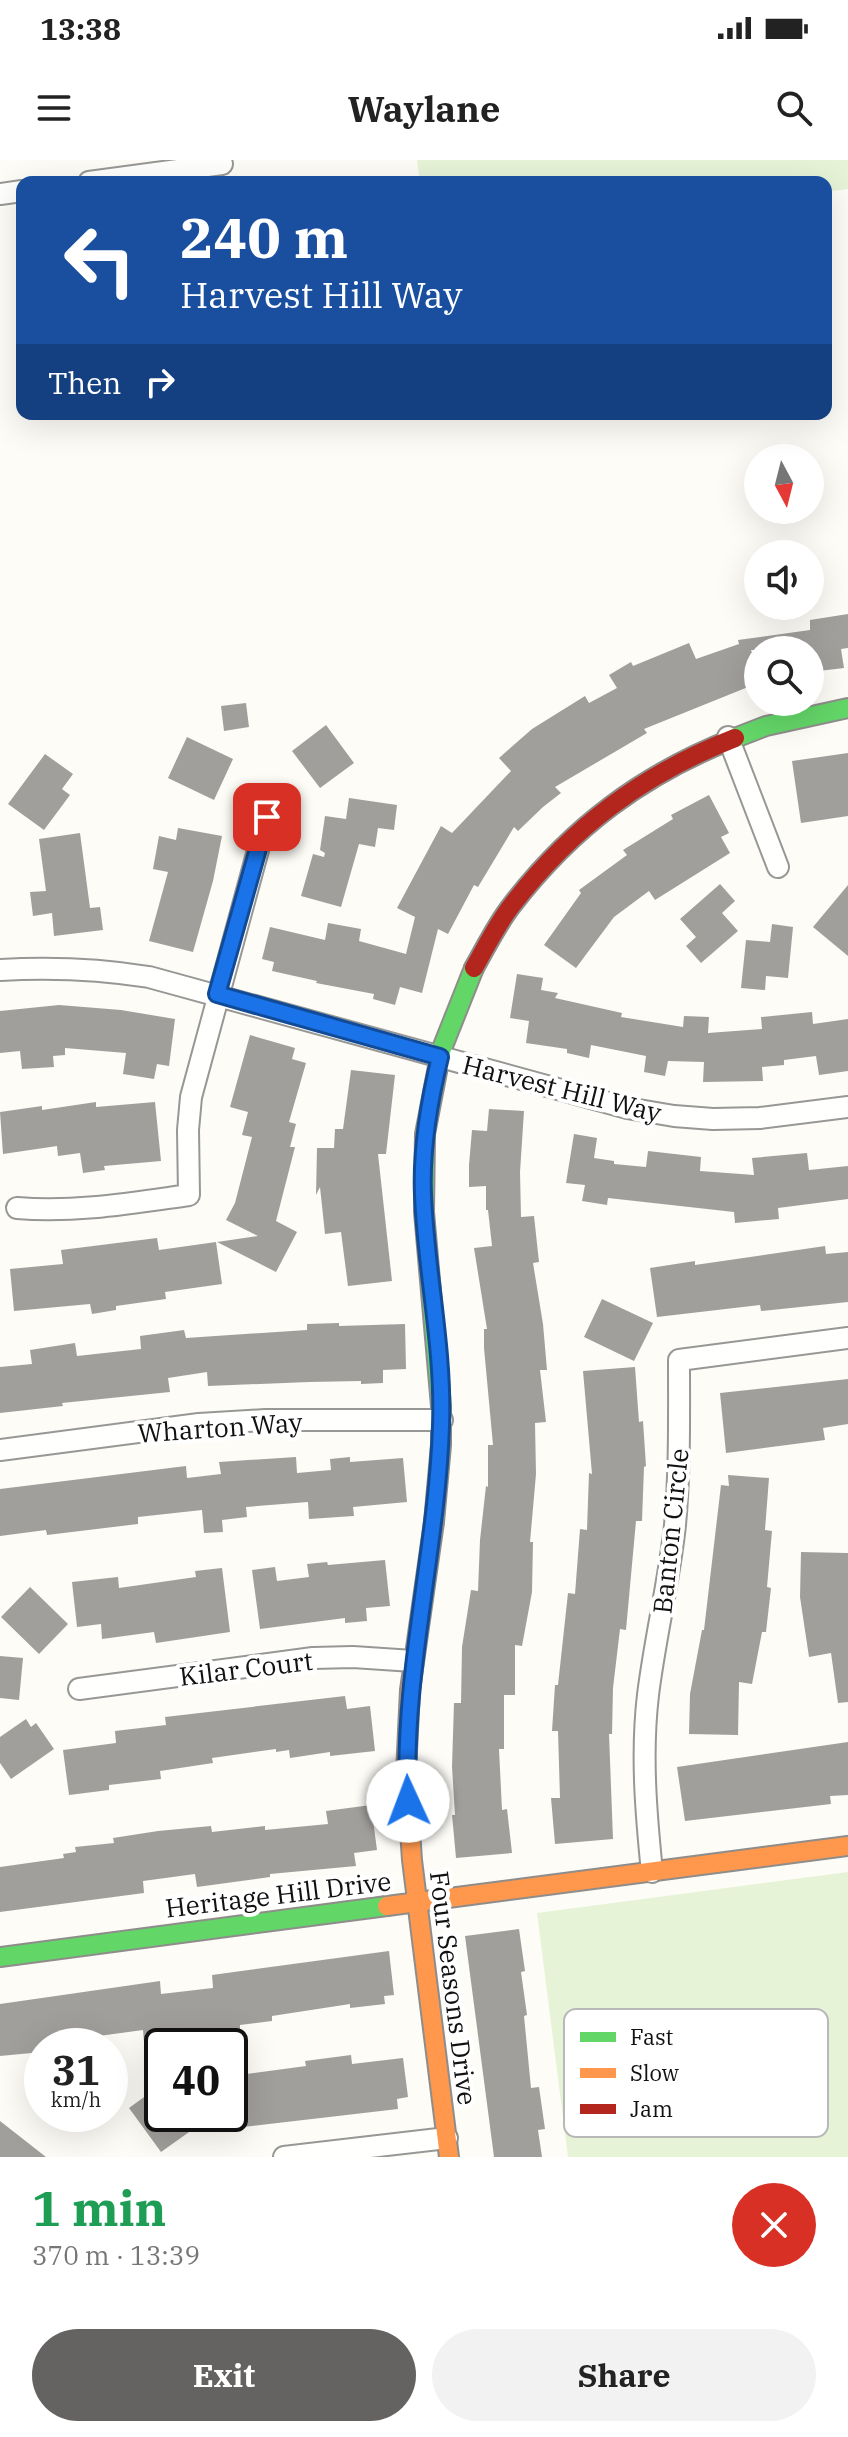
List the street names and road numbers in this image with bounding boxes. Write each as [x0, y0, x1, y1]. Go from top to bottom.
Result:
street label: Harvest Hill Way [459, 1047, 665, 1129]
street label: Wharton Way [136, 1404, 304, 1450]
street label: Banton Circle [644, 1446, 696, 1616]
street label: Kilar Court [177, 1643, 315, 1693]
street label: Heritage Hill Drive [163, 1863, 393, 1925]
street label: Four Seasons Drive [423, 1869, 485, 2107]

